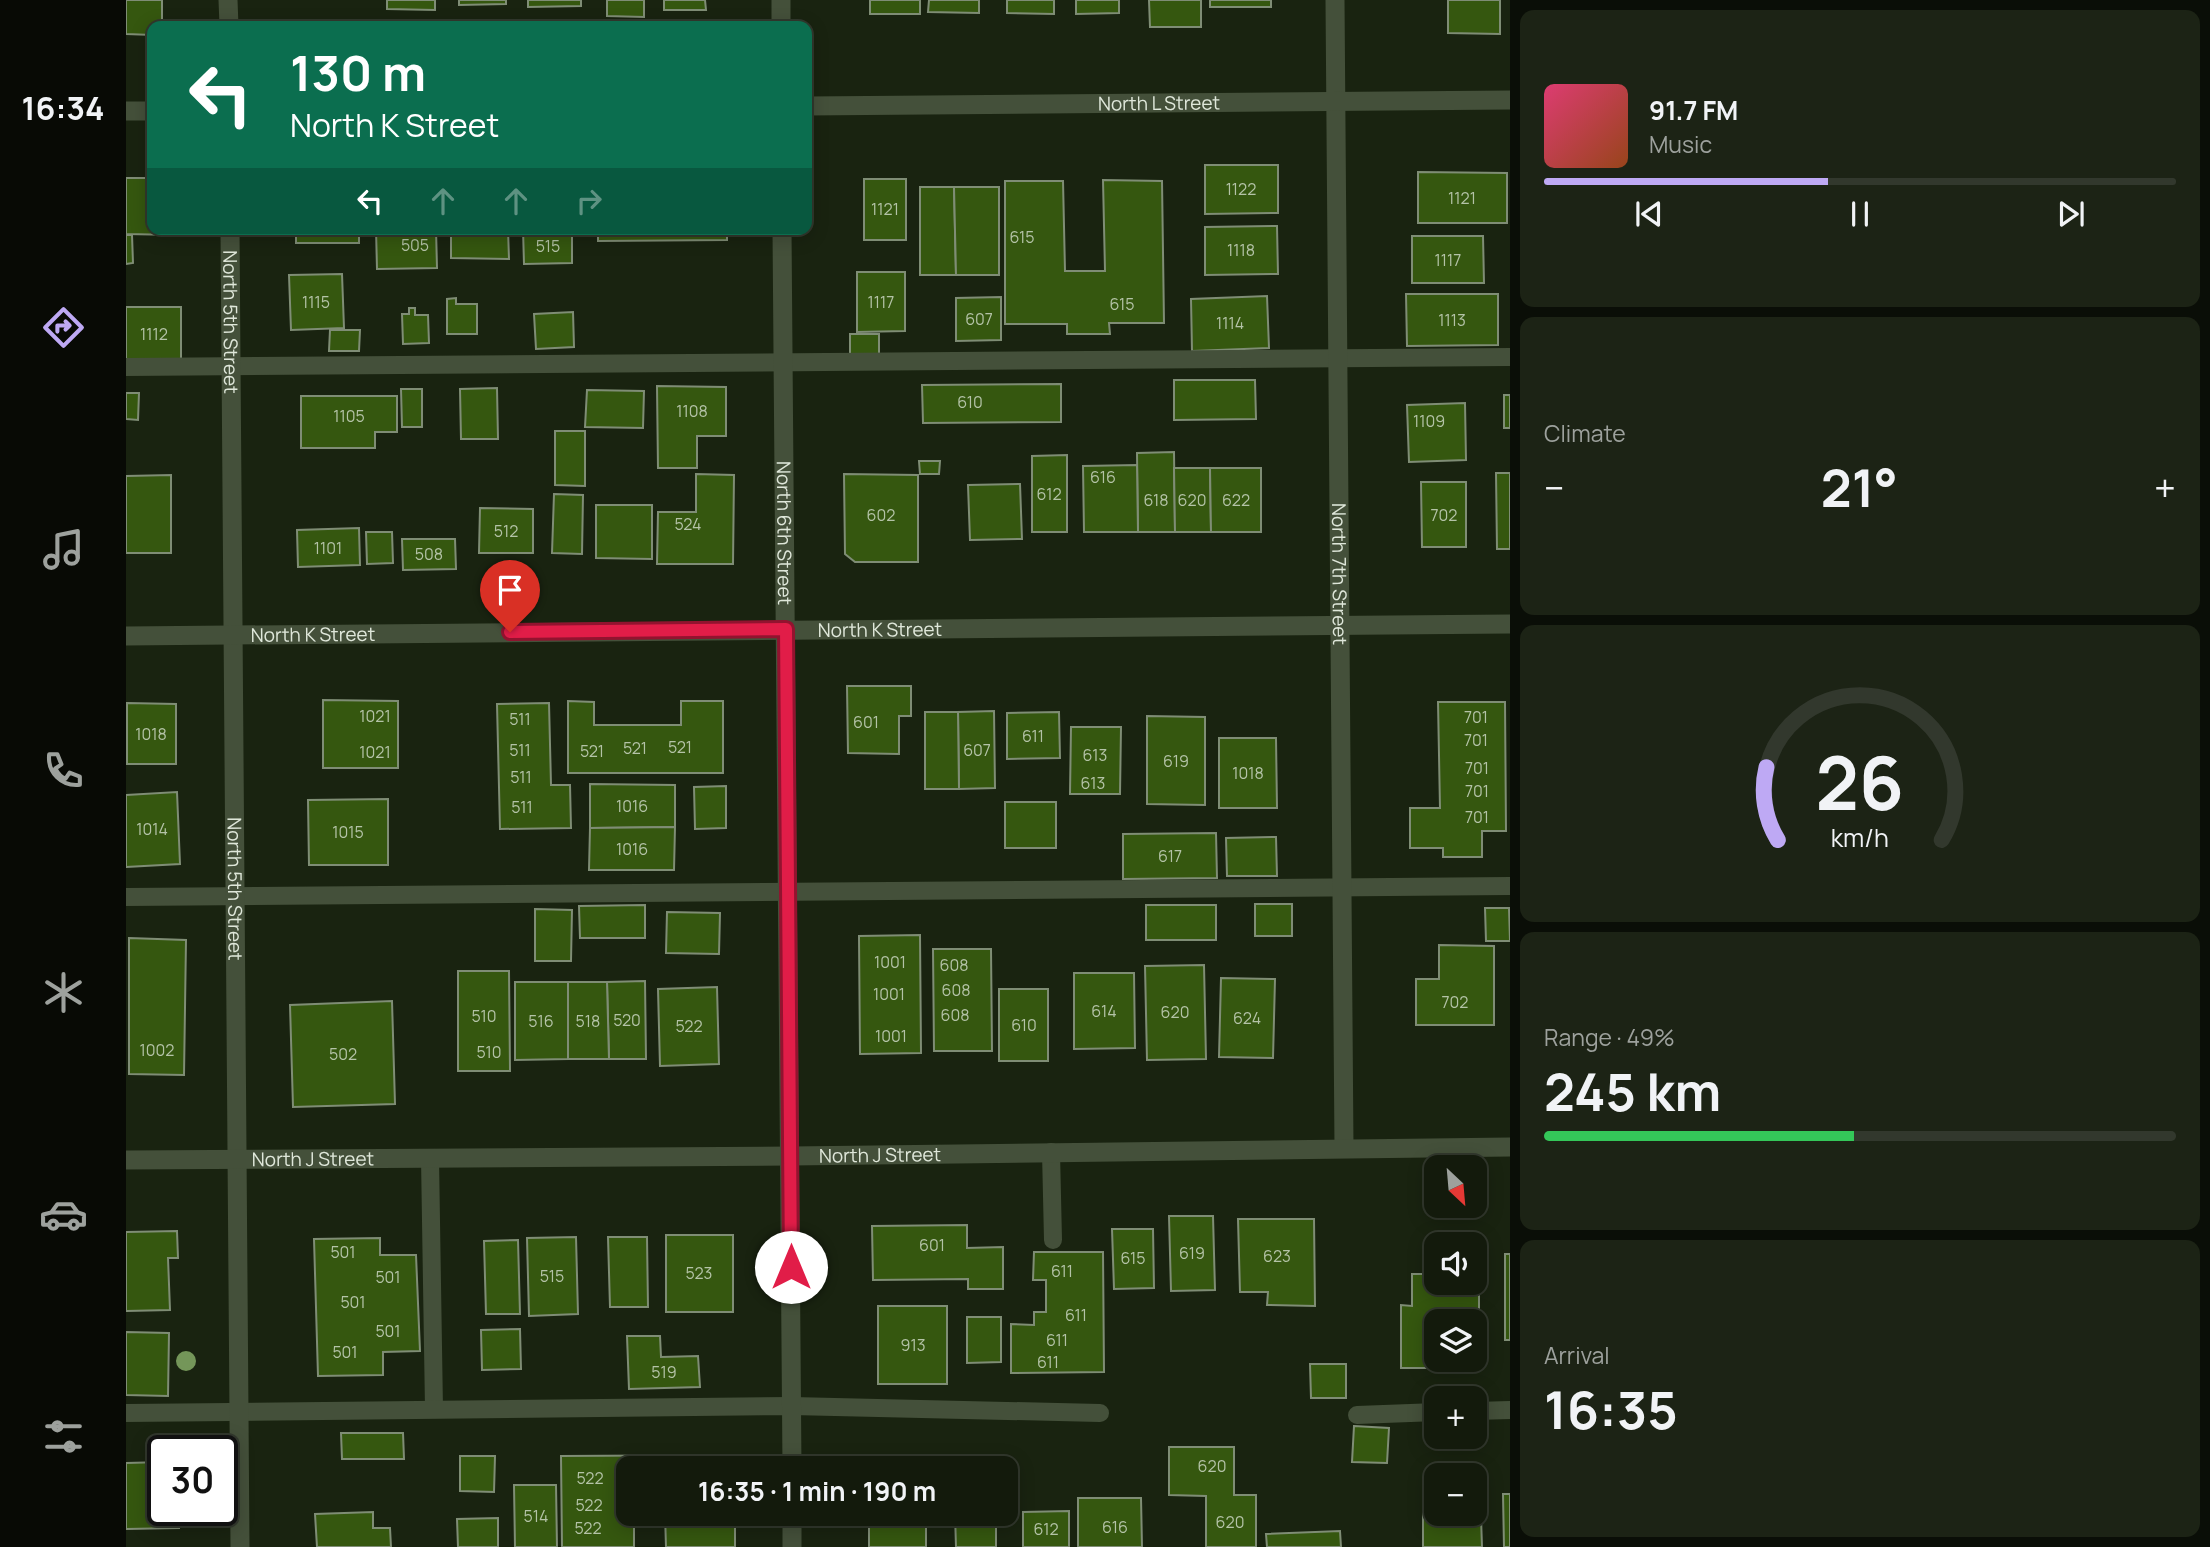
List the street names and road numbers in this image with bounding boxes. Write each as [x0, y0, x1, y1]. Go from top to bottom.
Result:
street label: North L Street [1098, 89, 1220, 117]
street label: North 5th Street [217, 250, 244, 394]
street label: North 6th Street [771, 461, 798, 605]
street label: North 7th Street [1326, 503, 1353, 645]
street label: North K Street [818, 616, 942, 643]
street label: North K Street [251, 621, 375, 648]
street label: North 5th Street [221, 817, 249, 961]
street label: North J Street [819, 1141, 941, 1169]
street label: North J Street [252, 1146, 374, 1172]

